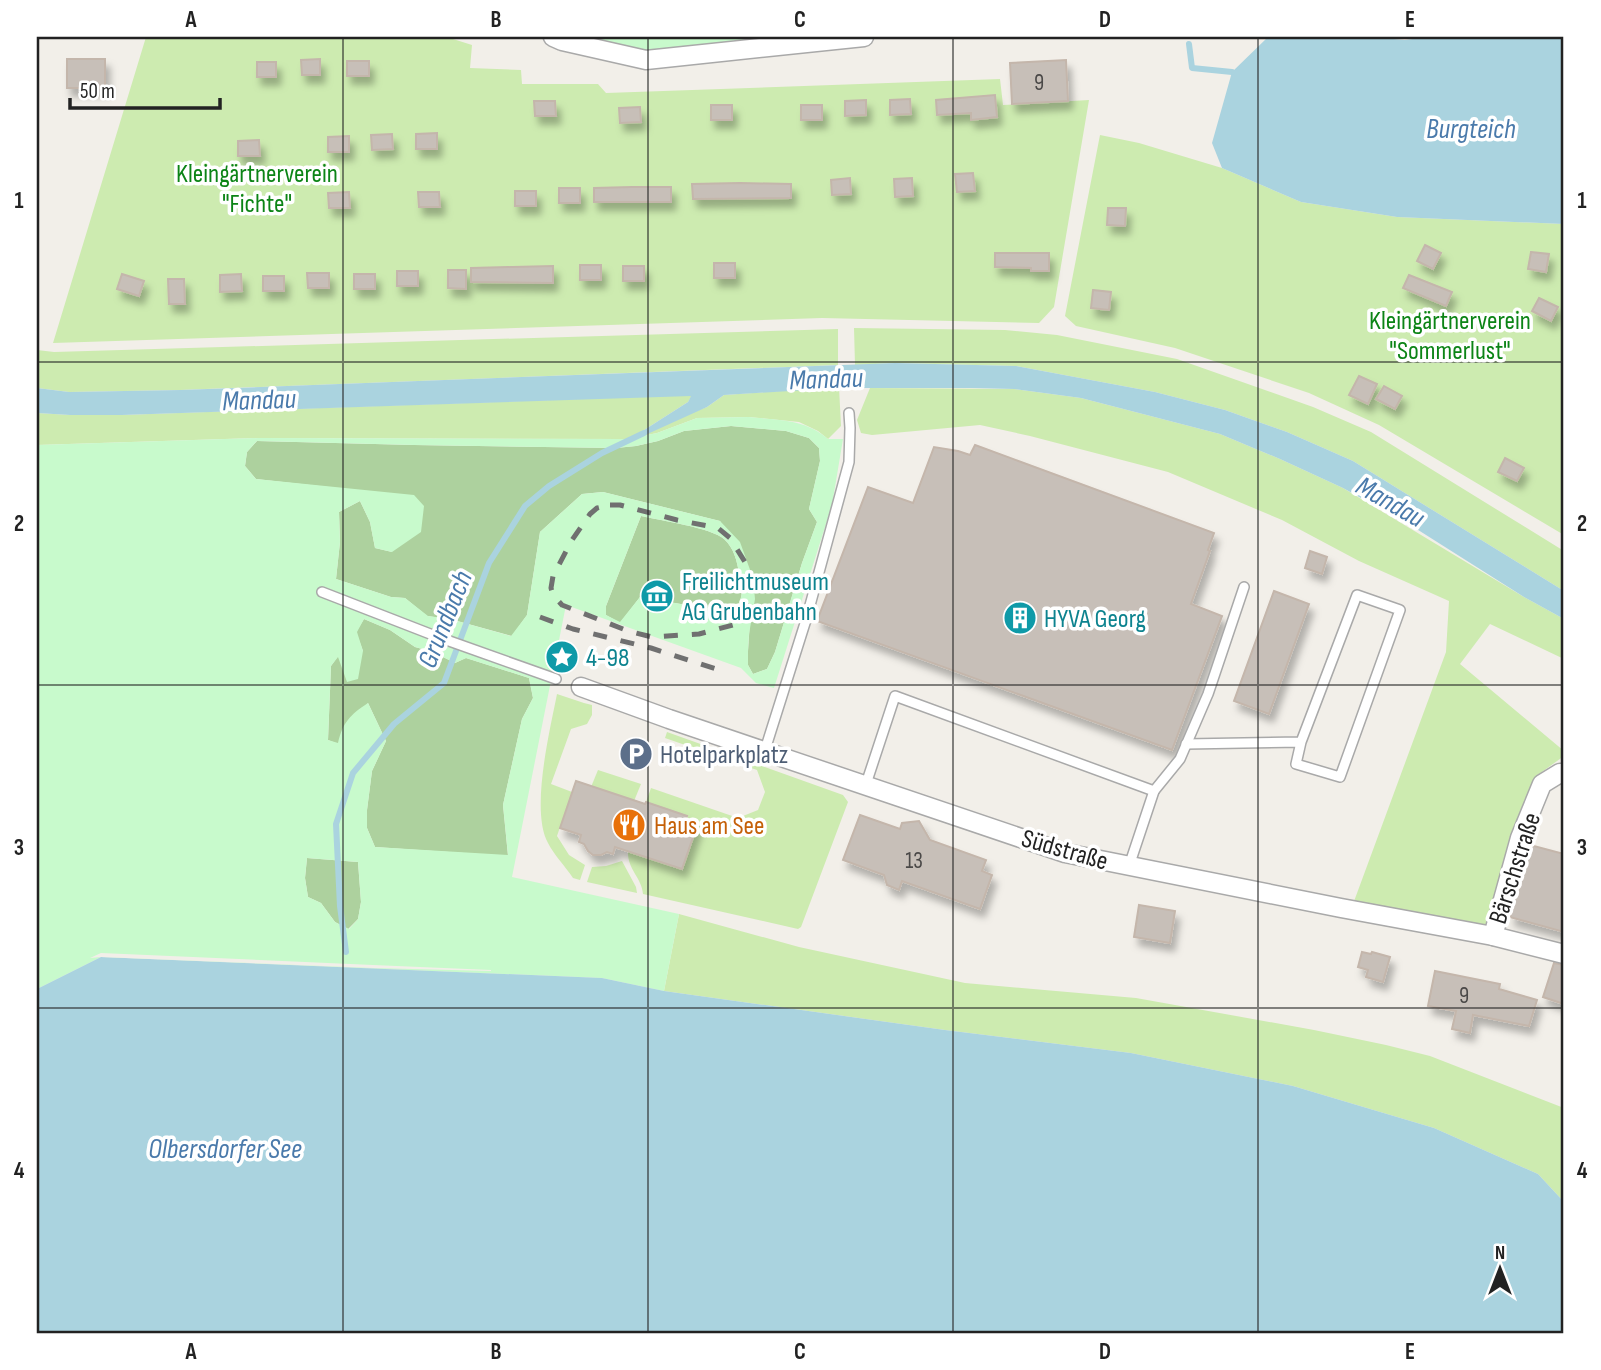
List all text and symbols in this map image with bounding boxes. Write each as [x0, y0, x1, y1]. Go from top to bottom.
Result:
text: A [185, 6, 198, 34]
text: B [491, 6, 502, 34]
text: C [794, 6, 806, 34]
text: D [1099, 6, 1111, 34]
text: E [1405, 6, 1415, 34]
scale bar [70, 66, 220, 110]
house number: 9 [1034, 69, 1044, 97]
text: 50 m [80, 79, 115, 104]
water label: Burgteich [1426, 113, 1516, 146]
park label: Kleingärtnerverein "Fichte" [176, 159, 338, 220]
text: 1 [14, 187, 24, 215]
text: 1 [1577, 187, 1587, 215]
park label: Kleingärtnerverein "Sommerlust" [1369, 306, 1531, 367]
water label: Mandau [789, 362, 864, 397]
water label: Mandau [222, 383, 297, 418]
water label: Mandau [1350, 470, 1431, 535]
text: 2 [14, 510, 24, 538]
text: 2 [1577, 510, 1587, 538]
water label: Grundbach [411, 566, 480, 673]
place label: Freilichtmuseum AG Grubenbahn [681, 567, 829, 628]
museum icon: Freilichtmuseum AG Grubenbahn [638, 577, 676, 615]
building icon: HYVA Georg [1001, 599, 1039, 637]
place label: HYVA Georg [1044, 604, 1146, 635]
place icon: 4-98 [543, 638, 581, 676]
place label: 4-98 [586, 643, 629, 674]
parking icon: Hotelparkplatz [617, 735, 655, 773]
place label: Hotelparkplatz [660, 740, 788, 771]
restaurant icon: Haus am See [610, 806, 648, 844]
street label: Bärschstraße [1483, 809, 1548, 928]
place label: Haus am See [654, 811, 764, 842]
street label: Südstraße [1018, 823, 1111, 878]
text: 3 [14, 834, 24, 862]
text: 3 [1577, 834, 1587, 862]
house number: 13 [905, 847, 923, 875]
house number: 9 [1459, 982, 1469, 1010]
water label: Olbersdorfer See [148, 1133, 302, 1166]
text: 4 [14, 1157, 25, 1185]
text: 4 [1577, 1157, 1588, 1185]
north arrow [1464, 1234, 1534, 1304]
text: N [1495, 1242, 1505, 1265]
text: A [185, 1338, 198, 1366]
text: B [491, 1338, 502, 1366]
text: C [794, 1338, 806, 1366]
text: D [1099, 1338, 1111, 1366]
text: E [1405, 1338, 1415, 1366]

